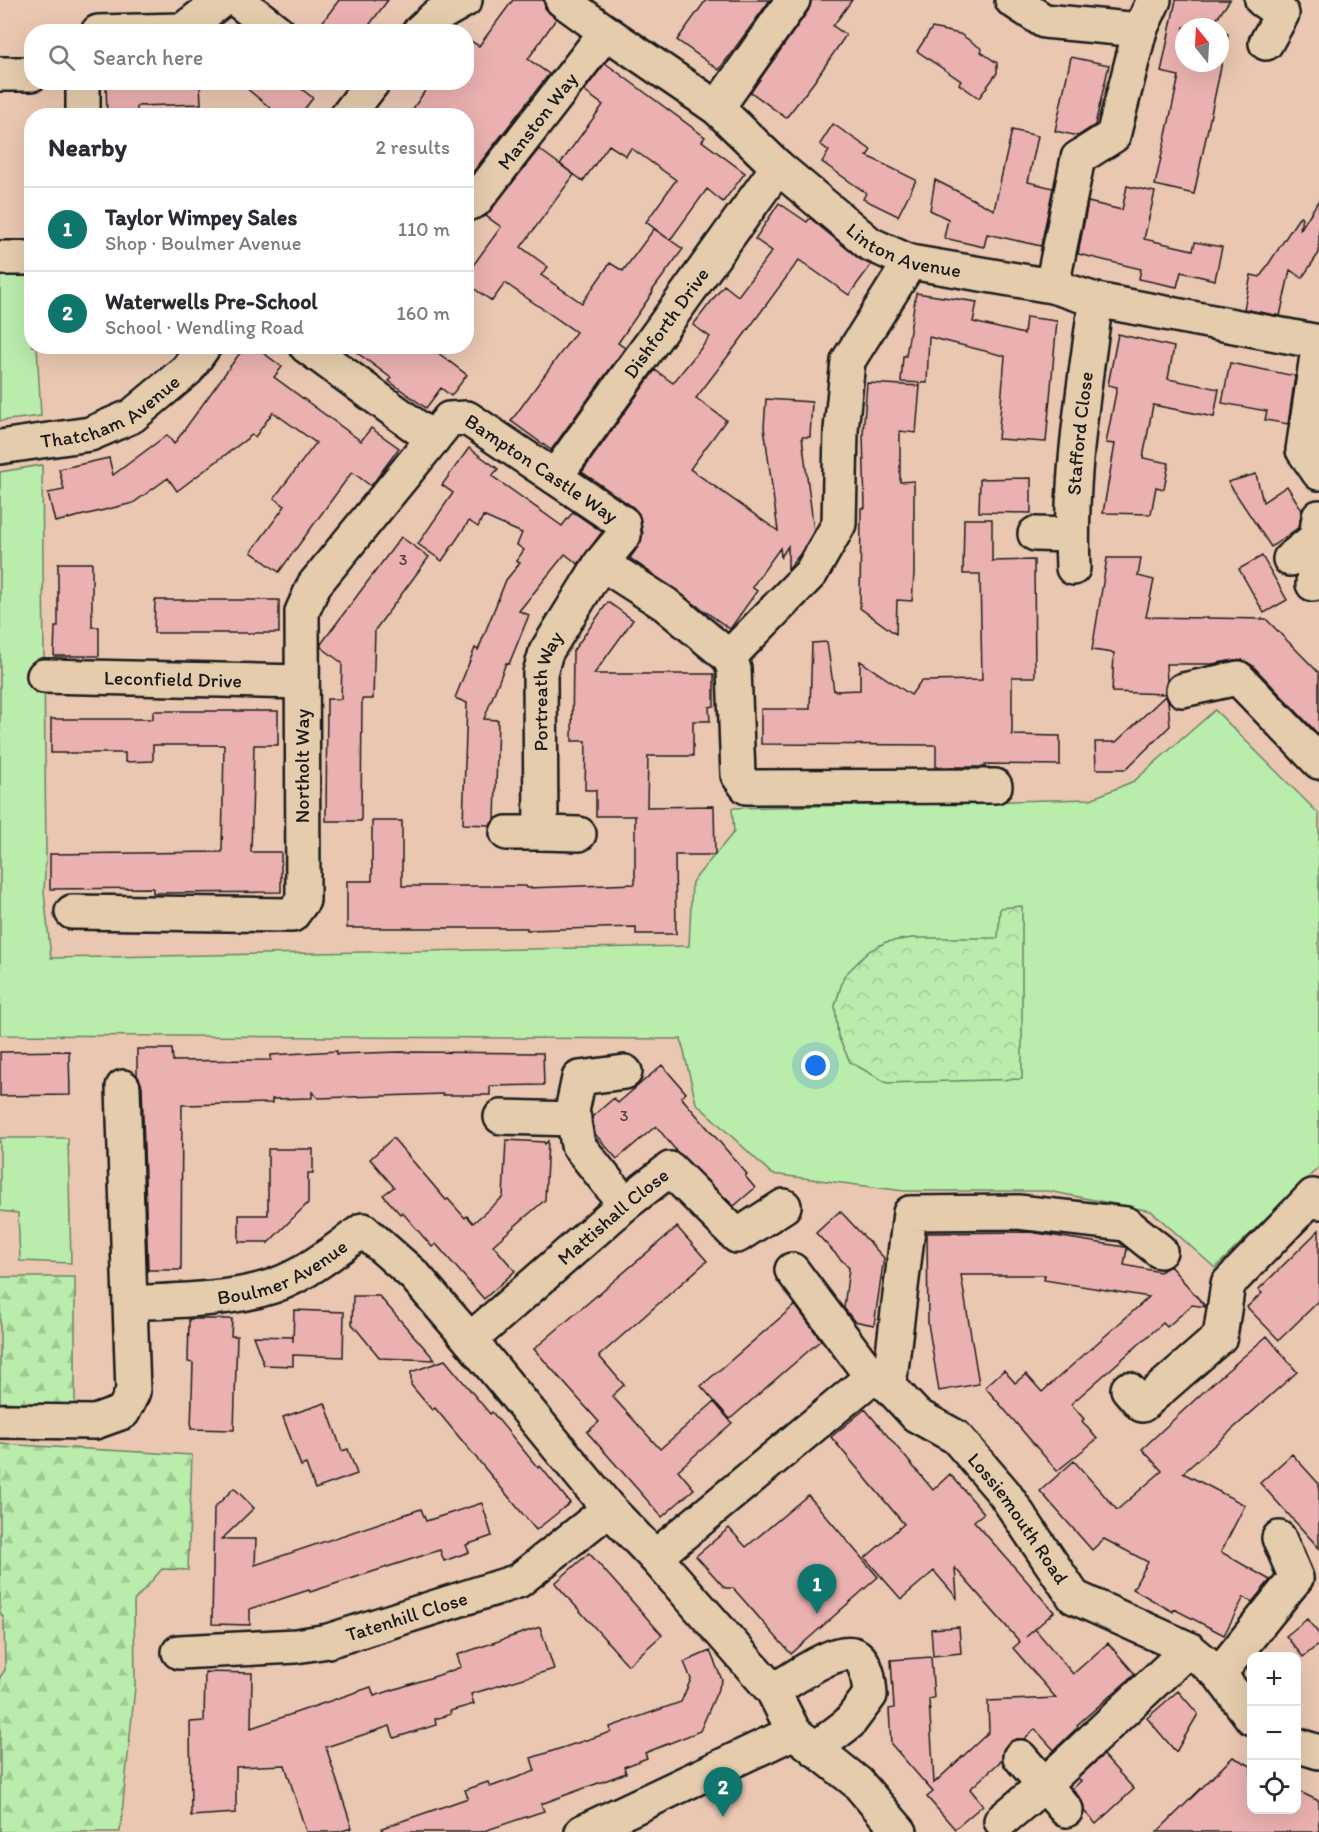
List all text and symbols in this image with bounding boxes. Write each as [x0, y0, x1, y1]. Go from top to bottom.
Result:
north arrow [1175, 18, 1229, 72]
search box [24, 24, 474, 90]
icon: search [45, 41, 78, 74]
text: Search here [93, 44, 203, 71]
street label: Manston Way [492, 67, 583, 174]
text: Nearby [48, 131, 127, 163]
text: 2 results [376, 135, 450, 159]
text: Taylor Wimpey Sales [105, 204, 297, 231]
text: 1 [63, 217, 72, 241]
text: 110 m [398, 217, 450, 241]
street label: Linton Avenue [841, 217, 963, 282]
text: Shop · Boulmer Avenue [105, 231, 301, 255]
street label: Dishforth Drive [618, 263, 714, 383]
text: Waterwells Pre-School [105, 288, 318, 315]
text: 2 [62, 301, 73, 325]
text: 160 m [397, 301, 450, 325]
text: School · Wendling Road [105, 315, 304, 339]
street label: Thatcham Avenue [39, 369, 185, 453]
street label: Stafford Close [1061, 370, 1098, 496]
street label: Bampton Castle Way [461, 408, 623, 529]
house number: 3 [399, 550, 408, 569]
street label: Portreath Way [528, 626, 568, 752]
street label: Leconfield Drive [104, 665, 242, 693]
street label: Northolt Way [290, 708, 314, 823]
your location [801, 1051, 830, 1080]
house number: 3 [620, 1106, 629, 1125]
street label: Mattishall Close [552, 1163, 673, 1270]
street label: Boulmer Avenue [216, 1234, 352, 1309]
street label: Lossiemouth Road [963, 1448, 1074, 1589]
pin: 1 [798, 1564, 836, 1614]
street label: Tatenhill Close [343, 1586, 470, 1647]
map controls [1247, 1652, 1301, 1814]
button: + [1247, 1652, 1301, 1706]
button: − [1247, 1706, 1301, 1760]
button: locate [1247, 1760, 1301, 1814]
pin: 2 [704, 1768, 742, 1817]

